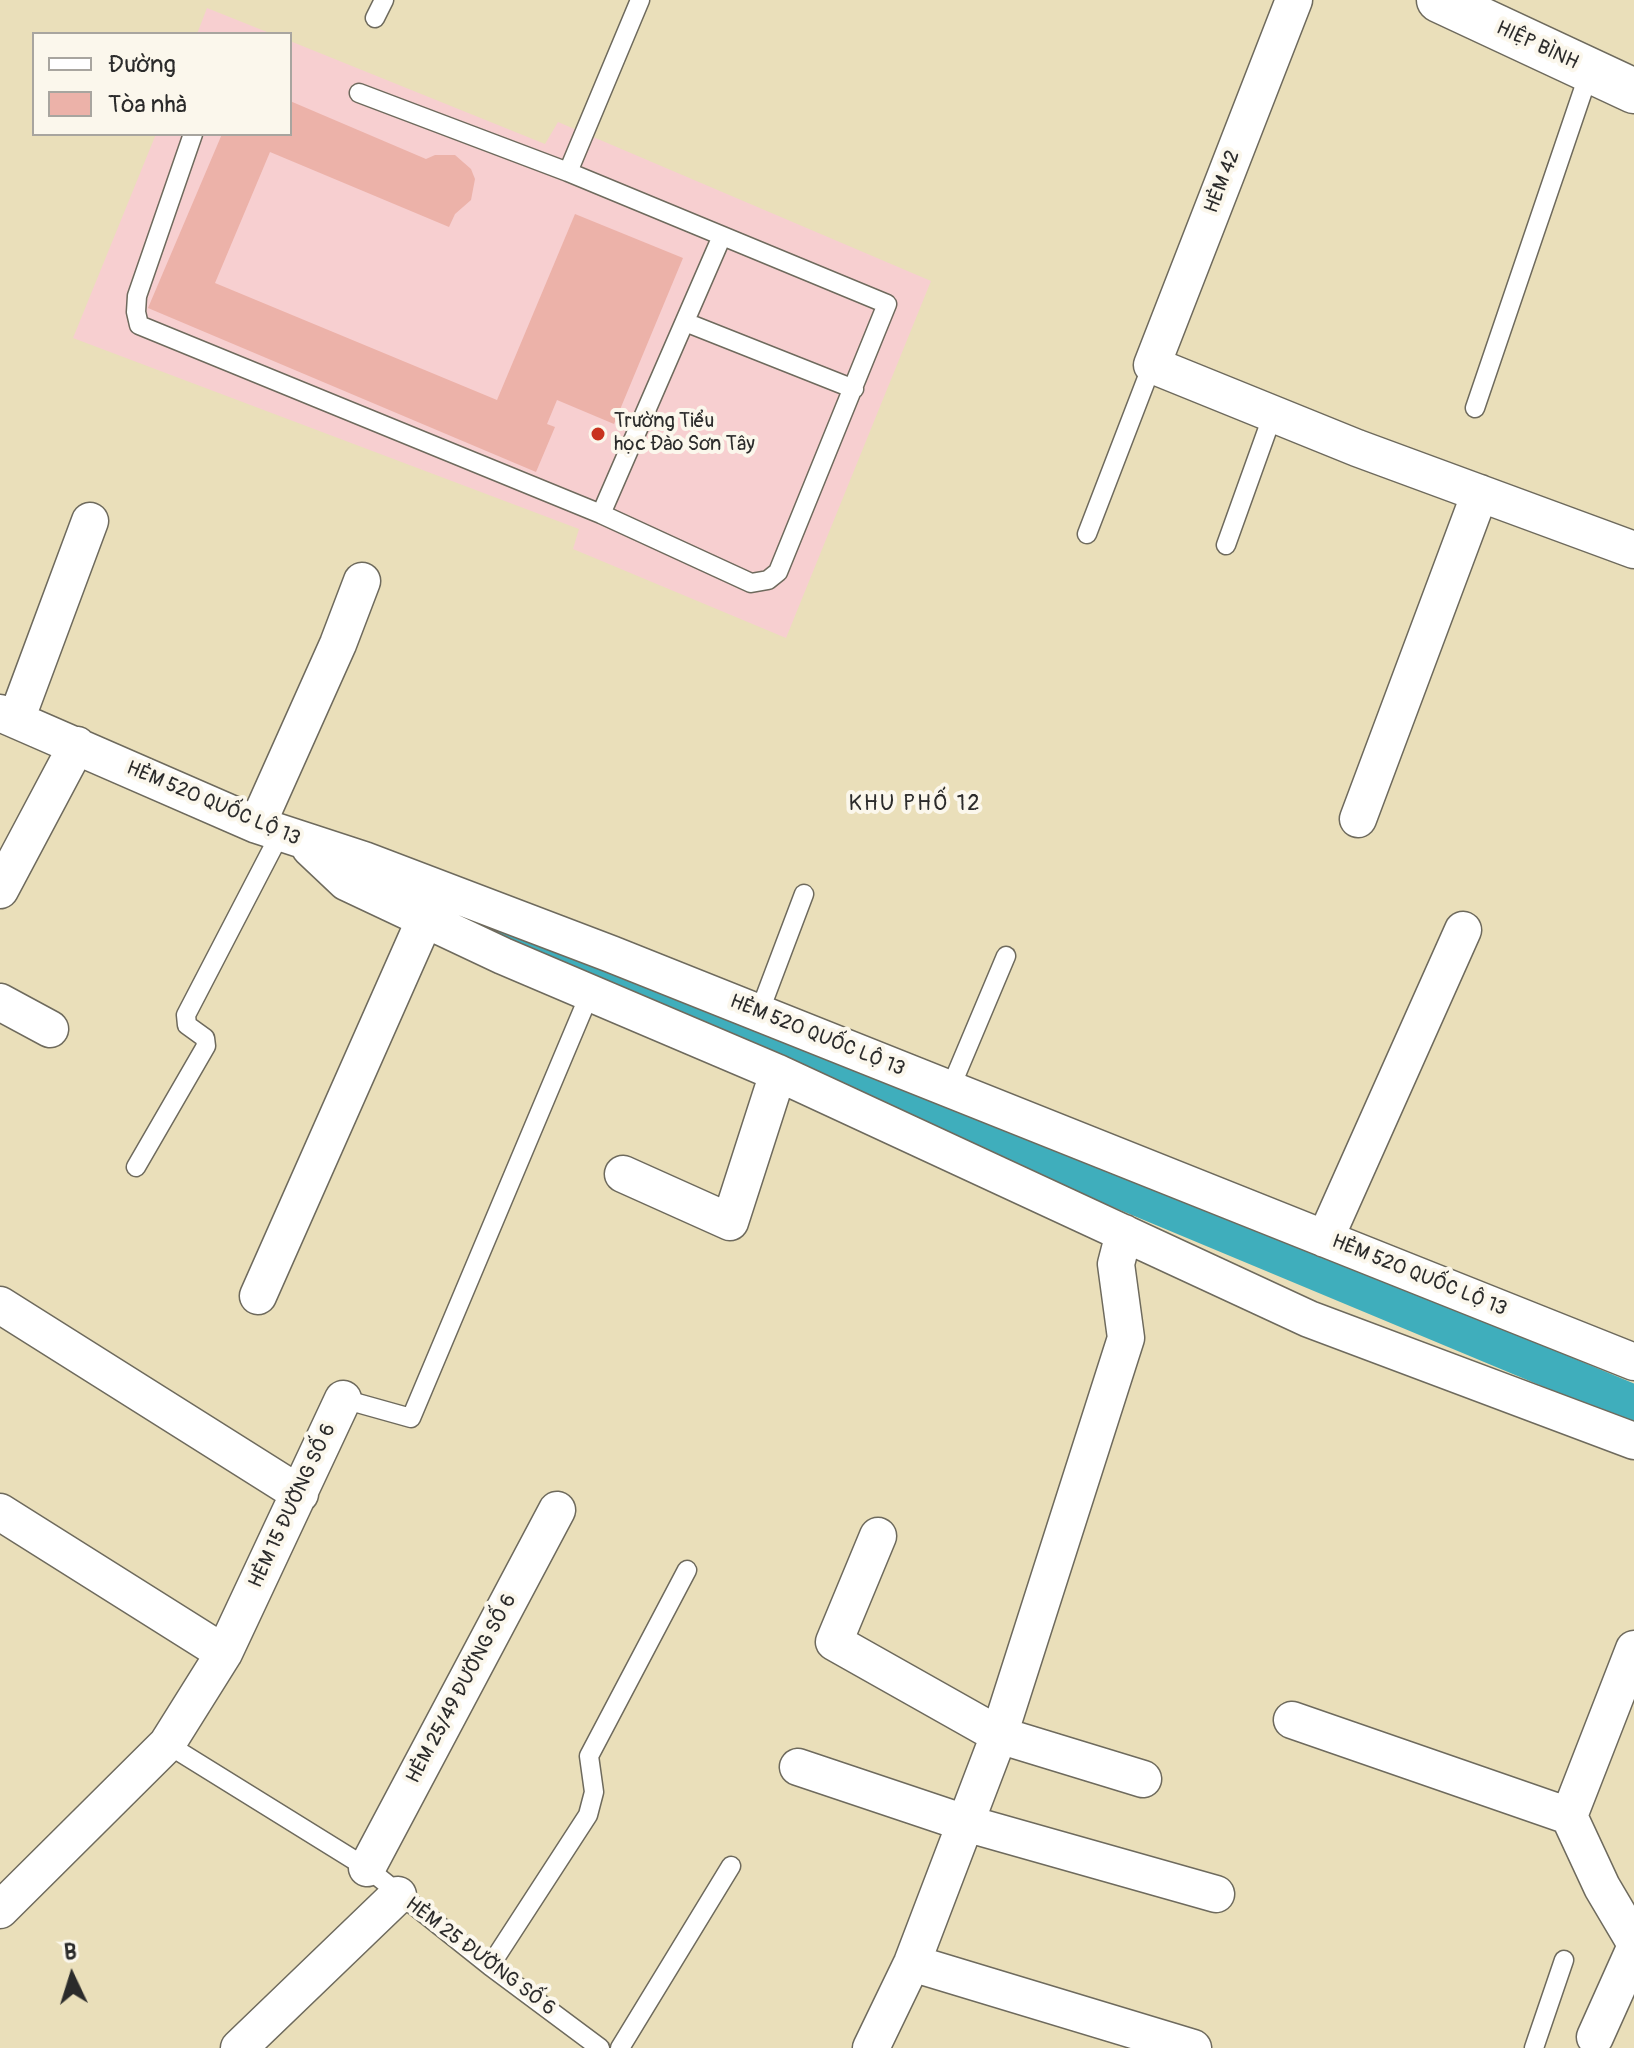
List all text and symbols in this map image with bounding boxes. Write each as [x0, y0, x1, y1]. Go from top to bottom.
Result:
street label: HIỆP BÌNH [1492, 17, 1582, 75]
legend [32, 32, 292, 136]
text: Đường [108, 50, 176, 79]
text: Tòa nhà [108, 90, 187, 119]
street label: HẺM 42 [1200, 147, 1246, 217]
place label: Trường Tiểu học Đào Sơn Tây [614, 410, 755, 457]
marker: Trường Tiểu học Đào Sơn Tây [589, 425, 607, 443]
street label: HẺM 520 QUỐC LỘ 13 [123, 757, 303, 851]
district label: KHU PHỐ 12 [848, 791, 982, 817]
street label: HẺM 520 QUỐC LỘ 13 [726, 990, 908, 1082]
street label: HẺM 520 QUỐC LỘ 13 [1328, 1230, 1510, 1322]
street label: HẺM 15 ĐƯỜNG SỐ 6 [244, 1420, 342, 1592]
street label: HẺM 25/49 ĐƯỜNG SỐ 6 [402, 1590, 522, 1788]
street label: HẺM 25 ĐƯỜNG SỐ 6 [400, 1893, 560, 2021]
north arrow [32, 1936, 112, 2016]
text: B [63, 1938, 78, 1966]

